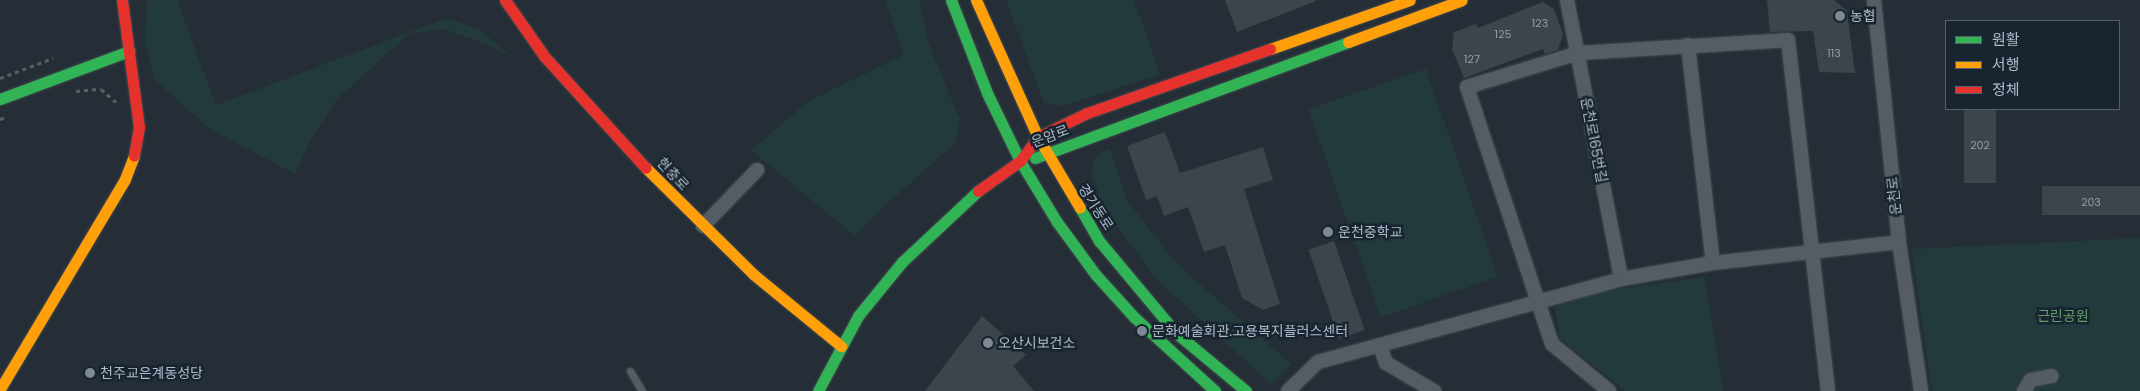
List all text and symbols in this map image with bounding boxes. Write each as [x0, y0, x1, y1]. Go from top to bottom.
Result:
place label: 농협 [1850, 8, 1876, 24]
marker: 농협 [1834, 10, 1846, 22]
house number: 123 [1532, 16, 1548, 30]
legend [1945, 20, 2120, 110]
house number: 125 [1495, 27, 1511, 41]
text: 원활 [1992, 29, 2020, 50]
house number: 113 [1827, 46, 1841, 60]
house number: 127 [1464, 52, 1480, 66]
text: 서행 [1992, 54, 2020, 75]
text: 정체 [1992, 79, 2020, 100]
street label: 운천로165번길 [1577, 96, 1611, 184]
street label: 운암로 [1029, 121, 1071, 151]
house number: 202 [1970, 138, 1990, 152]
street label: 현충로 [654, 154, 692, 194]
street label: 운천로 [1884, 176, 1904, 216]
street label: 경기동로 [1075, 181, 1117, 233]
house number: 203 [2081, 195, 2101, 209]
place label: 운천중학교 [1338, 224, 1402, 240]
marker: 운천중학교 [1322, 226, 1334, 238]
park label: 근린공원 [2037, 308, 2089, 324]
place label: 문화예술회관.고용복지플러스센터 [1152, 323, 1348, 339]
marker: 문화예술회관.고용복지플러스센터 [1136, 325, 1148, 337]
place label: 오산시보건소 [998, 335, 1075, 351]
marker: 오산시보건소 [982, 337, 994, 349]
place label: 천주교은계동성당 [100, 365, 203, 381]
marker: 천주교은계동성당 [84, 367, 96, 379]

